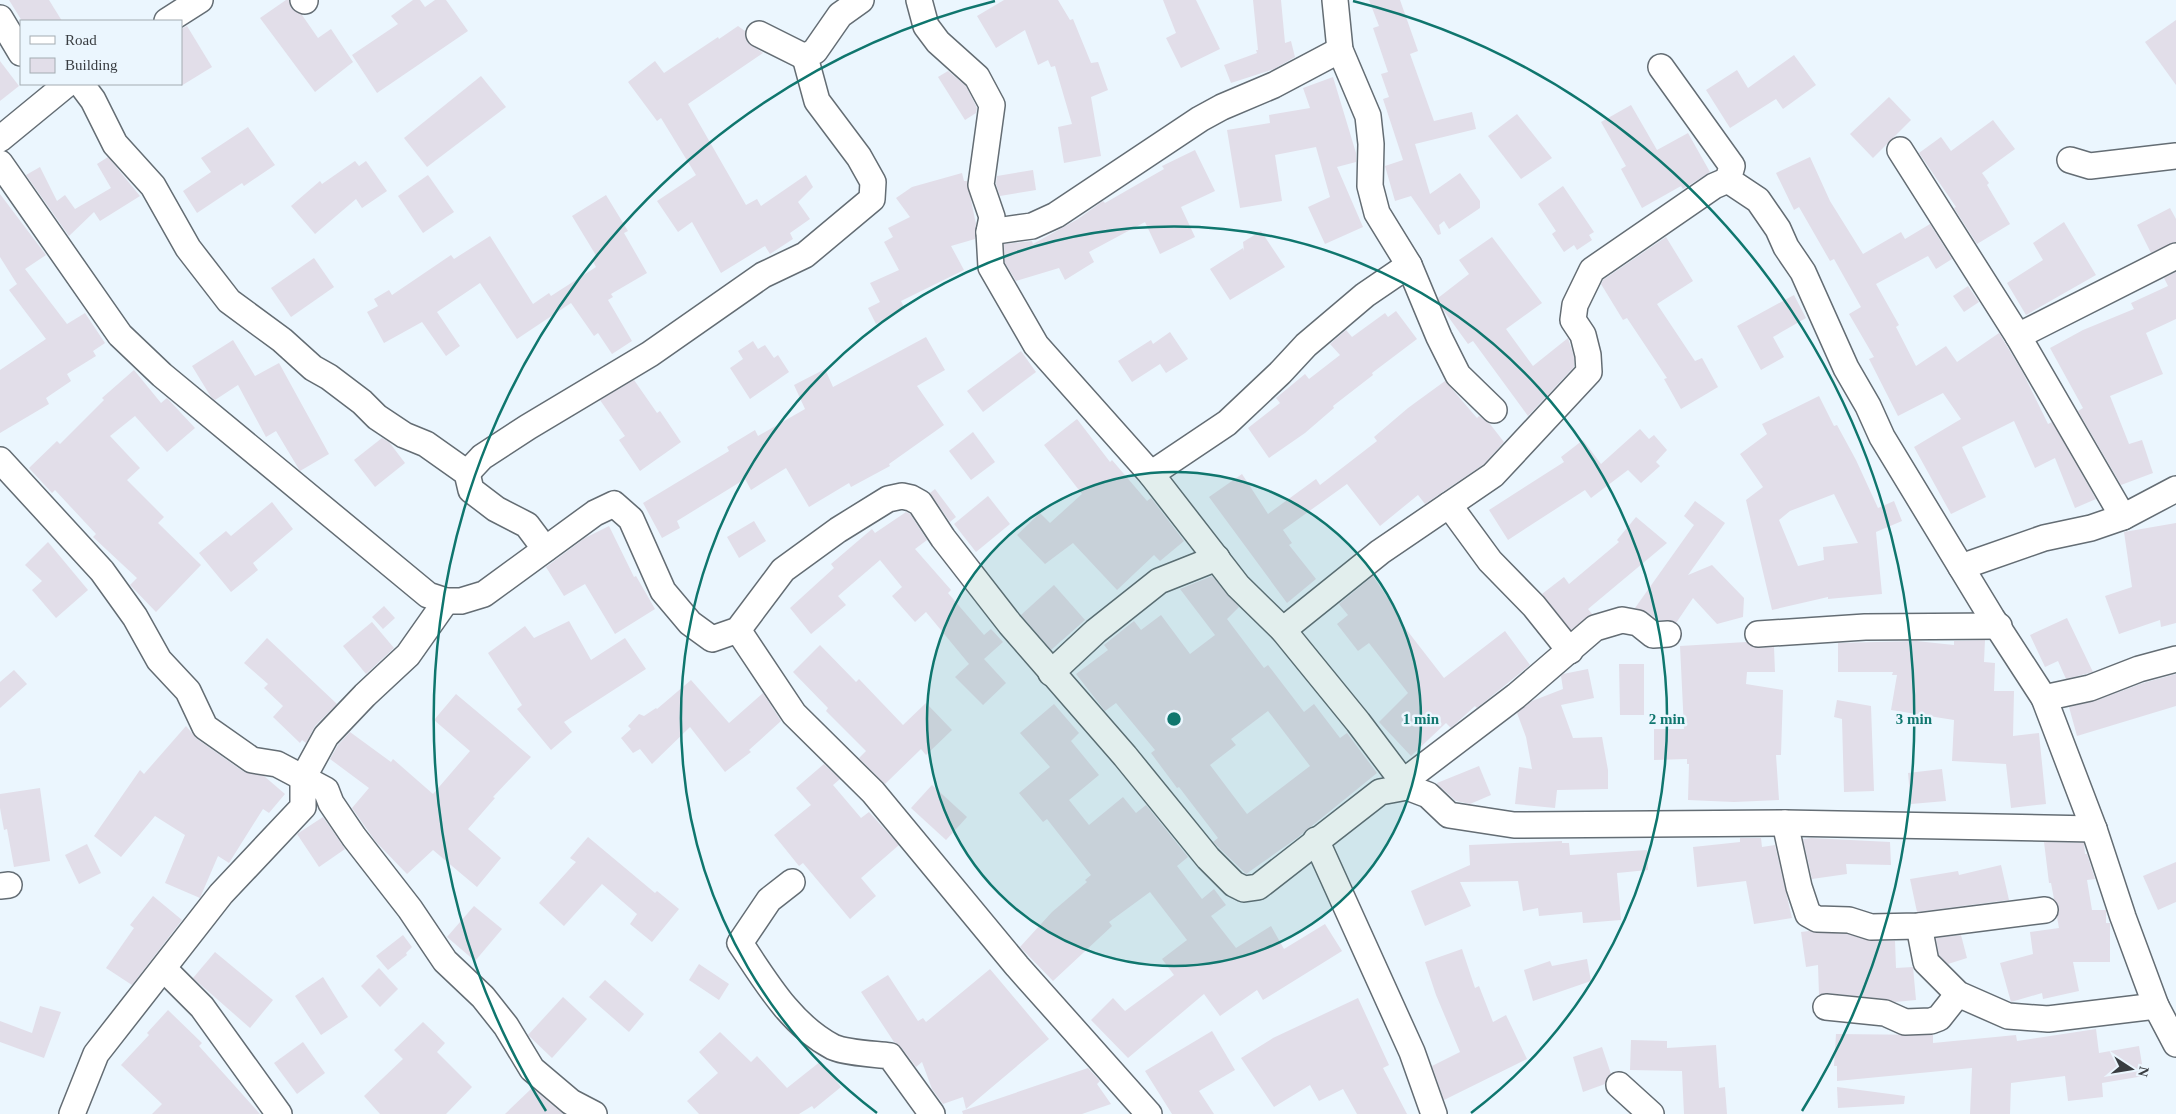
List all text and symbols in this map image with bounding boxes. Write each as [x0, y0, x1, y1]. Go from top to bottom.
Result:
legend [20, 20, 182, 85]
text: Road [65, 32, 97, 48]
text: Building [65, 57, 118, 73]
centre of rings [1165, 710, 1183, 728]
text: 1 min [1403, 711, 1440, 727]
text: 2 min [1649, 711, 1686, 727]
text: 3 min [1896, 711, 1933, 727]
north arrow [2106, 1044, 2156, 1094]
text: N [2135, 1065, 2152, 1078]

